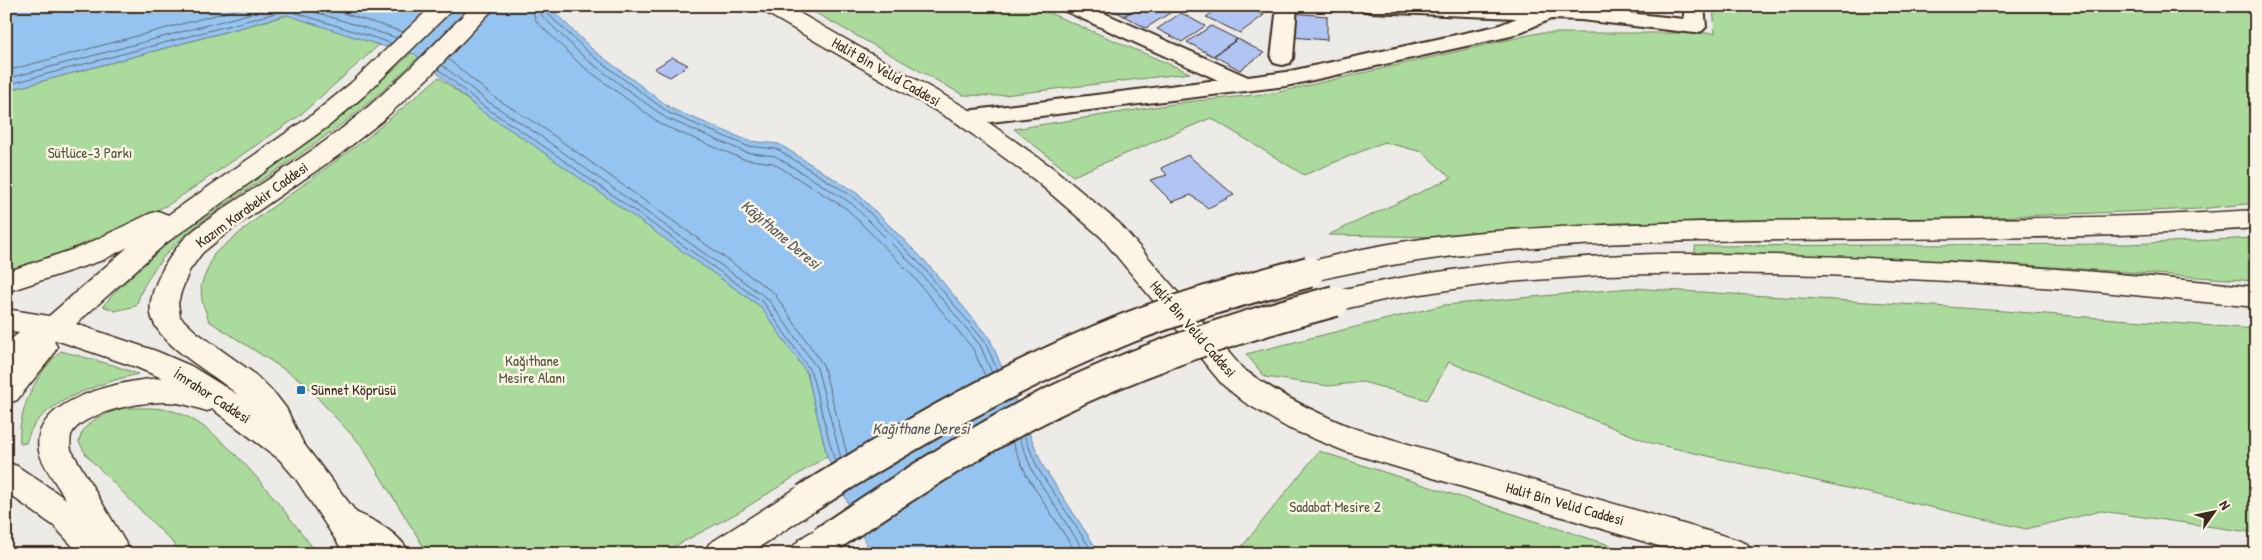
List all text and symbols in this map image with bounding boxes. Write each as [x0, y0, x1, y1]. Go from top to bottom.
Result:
street label: Halit Bin Velid Caddesi [828, 32, 944, 111]
park label: Sütlüce-3 Parkı [48, 142, 132, 163]
street label: Kazım Karabekir Caddesi [191, 157, 312, 253]
water label: Kâğıthane Deresi [737, 194, 826, 275]
street label: Halit Bin Velid Caddesi [1145, 276, 1241, 382]
park label: Kağıthane Mesire Alanı [499, 350, 565, 388]
street label: İmrahor Caddesi [170, 363, 255, 428]
place label: Sünnet Köprüsü [311, 379, 396, 400]
marker: Sünnet Köprüsü [295, 384, 307, 396]
water label: Kağıthane Deresi [872, 417, 971, 439]
street label: Halit Bin Velid Caddesi [1504, 477, 1627, 530]
north arrow [2190, 488, 2240, 538]
park label: Sadabat Mesire 2 [1289, 496, 1381, 517]
text: N [2215, 496, 2236, 513]

